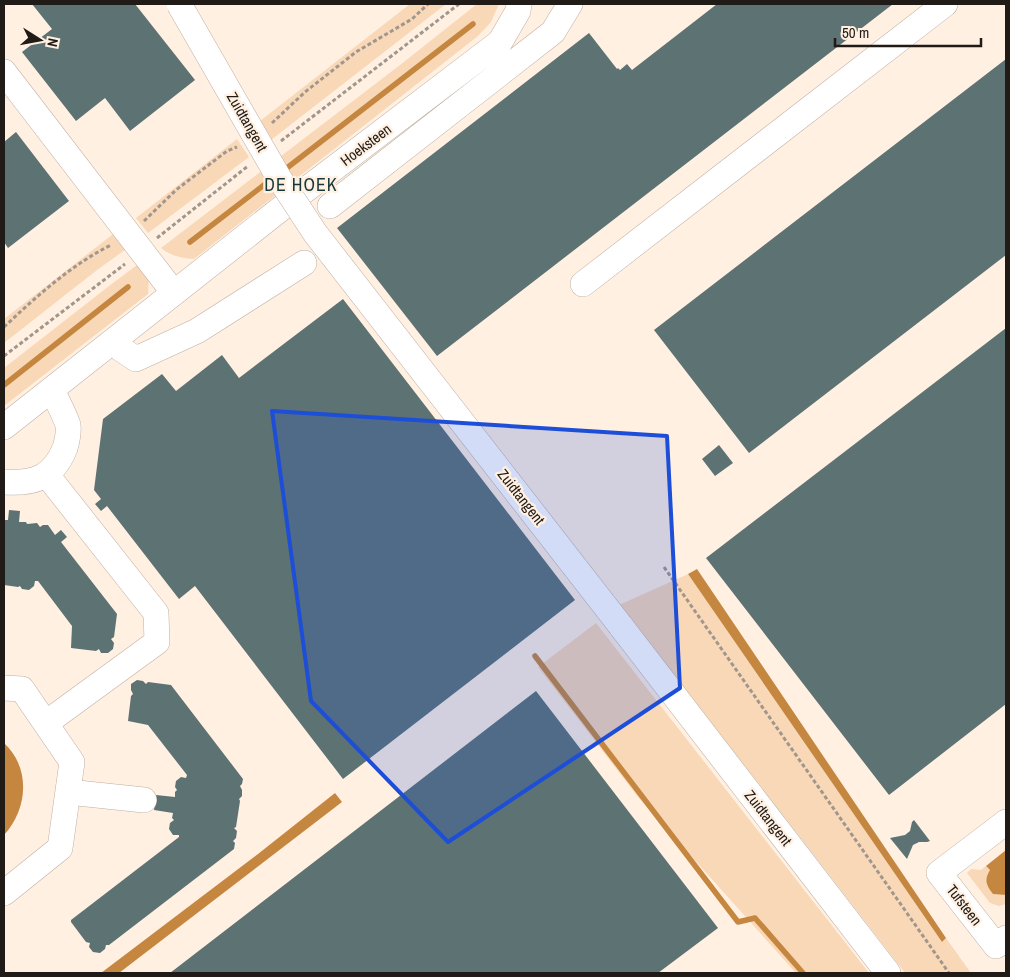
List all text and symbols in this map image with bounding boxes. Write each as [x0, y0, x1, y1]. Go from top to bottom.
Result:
north arrow [15, 15, 65, 65]
scale bar [835, 15, 981, 47]
text: 50 m [842, 22, 869, 43]
text: N [43, 37, 62, 48]
street label: Zuidtangent [222, 88, 273, 156]
street label: Hoeksteen [336, 119, 396, 171]
district label: DE HOEK [264, 172, 338, 197]
street label: Zuidtangent [493, 464, 550, 529]
street label: Zuidtangent [740, 785, 797, 850]
street label: Tufsteen [942, 880, 987, 930]

